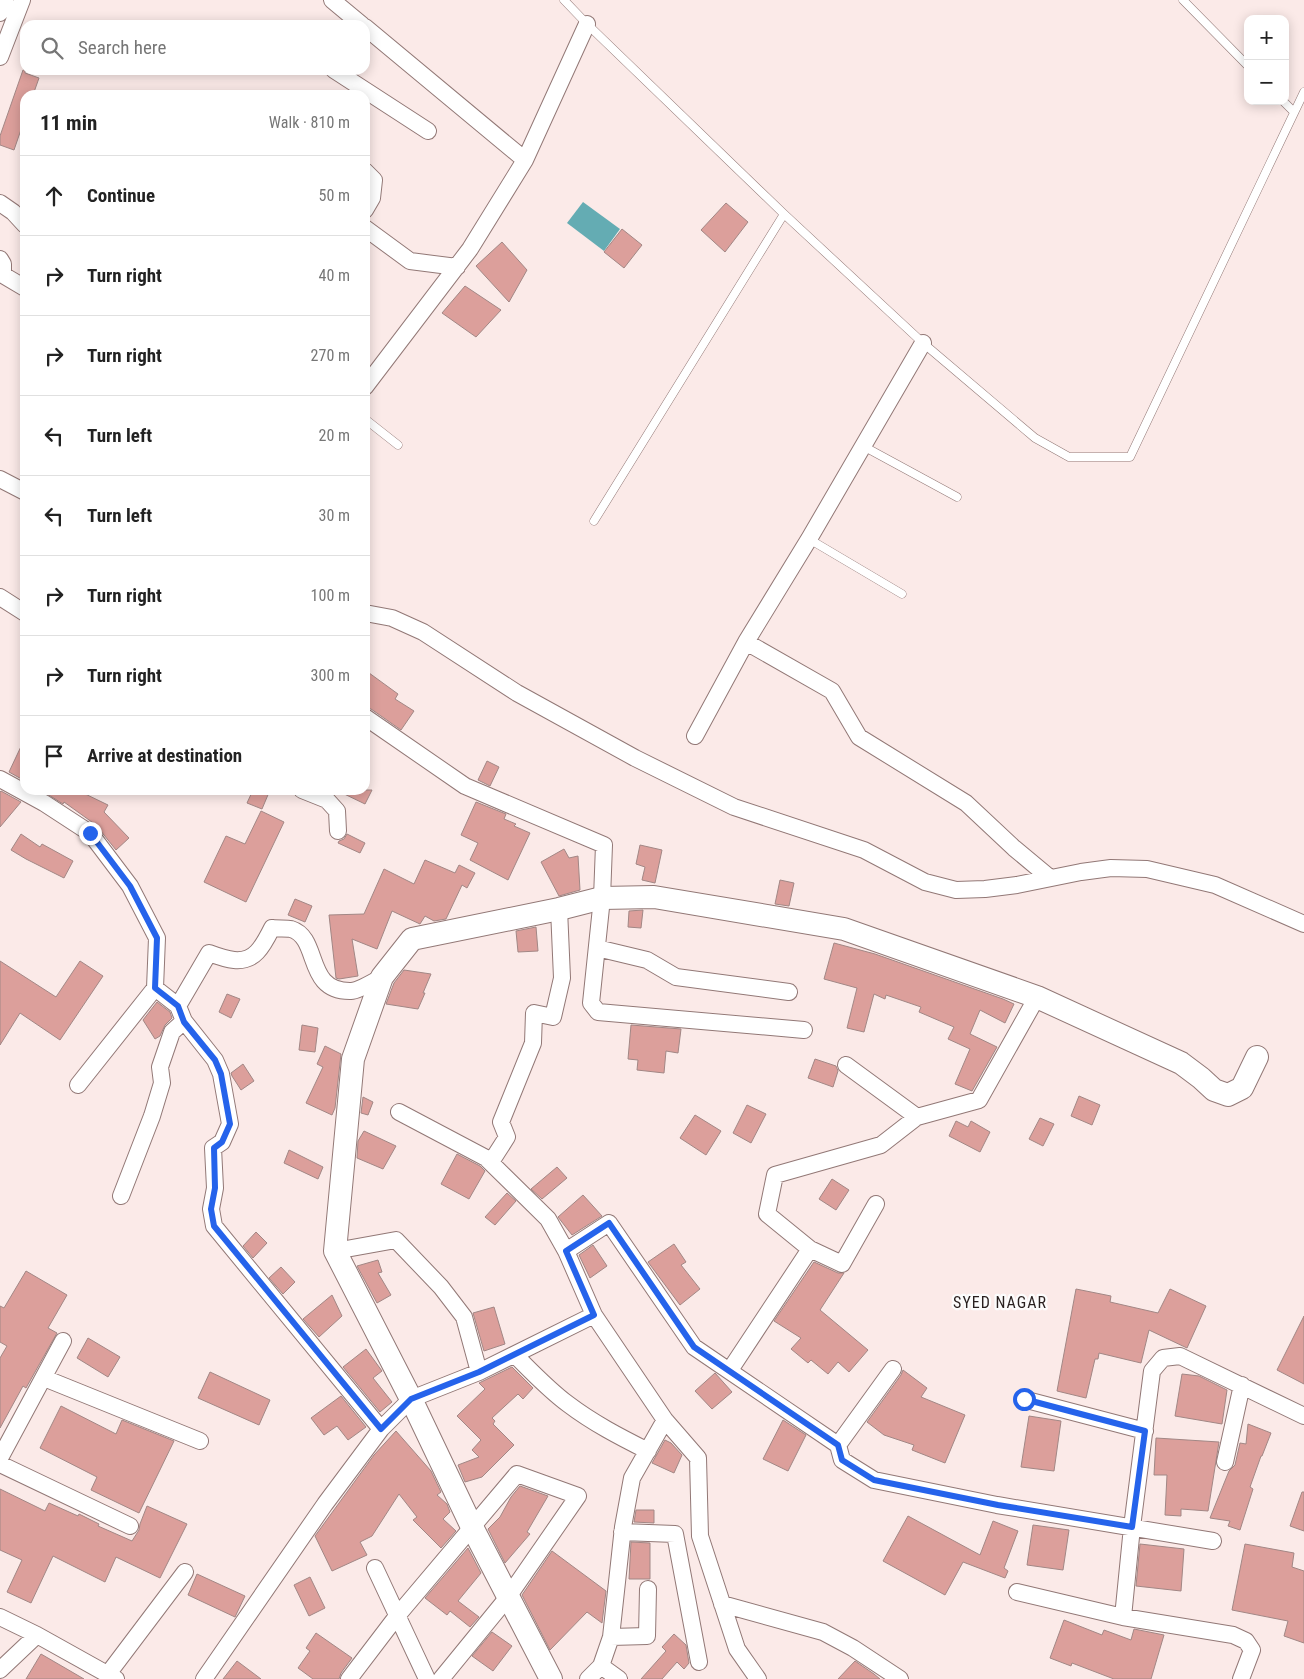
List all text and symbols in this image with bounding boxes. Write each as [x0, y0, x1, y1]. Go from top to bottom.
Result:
map controls [1244, 15, 1289, 105]
button: + [1244, 15, 1289, 60]
search box [20, 20, 370, 75]
icon: search [38, 34, 66, 62]
text: Search here [78, 36, 166, 59]
button: − [1244, 60, 1289, 105]
text: 11 min [40, 111, 97, 135]
text: Walk · 810 m [269, 113, 350, 132]
icon: ahead [40, 182, 68, 210]
text: Continue [87, 184, 155, 207]
text: 50 m [318, 186, 350, 205]
icon: right [40, 262, 68, 290]
text: Turn right [87, 264, 162, 287]
text: 40 m [318, 266, 350, 285]
icon: right [40, 342, 68, 370]
text: Turn right [87, 344, 162, 367]
text: 270 m [311, 346, 350, 365]
icon: left [40, 422, 68, 450]
text: Turn left [87, 424, 152, 447]
text: 20 m [318, 426, 350, 445]
icon: left [40, 502, 68, 530]
text: Turn left [87, 504, 152, 527]
text: 30 m [318, 506, 350, 525]
icon: right [40, 582, 68, 610]
text: Turn right [87, 584, 162, 607]
text: 100 m [311, 586, 350, 605]
icon: right [40, 662, 68, 690]
text: Turn right [87, 664, 162, 687]
text: 300 m [311, 666, 350, 685]
icon: arrive [40, 742, 68, 770]
text: Arrive at destination [87, 744, 242, 767]
route end [79, 822, 102, 845]
district label: SYED NAGAR [953, 1293, 1047, 1312]
route start [1013, 1388, 1036, 1411]

